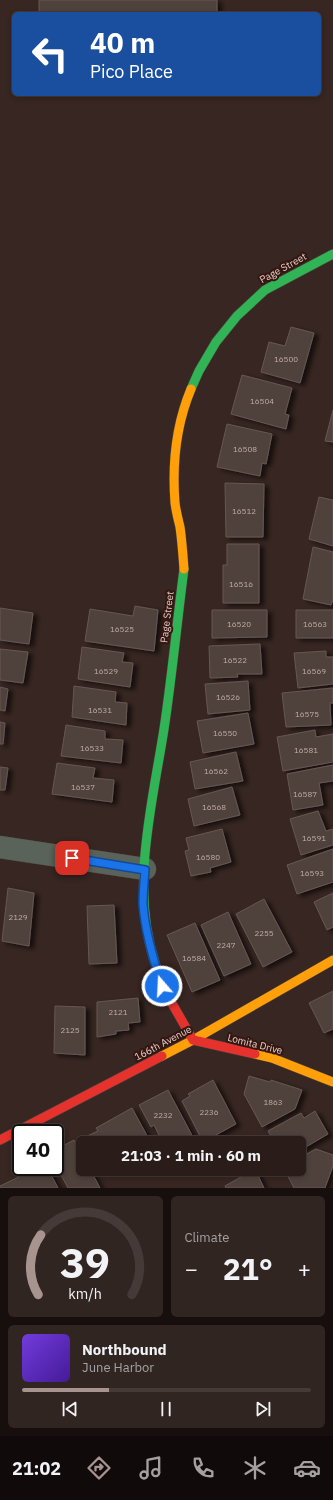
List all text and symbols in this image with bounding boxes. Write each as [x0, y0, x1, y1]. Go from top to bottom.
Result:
text: 40 m [90, 24, 155, 61]
icon: left [24, 28, 76, 80]
text: Pico Place [90, 60, 173, 83]
street label: Page Street [257, 250, 309, 286]
house number: 16500 [274, 354, 298, 364]
house number: 16504 [250, 396, 274, 406]
house number: 16508 [233, 444, 257, 454]
house number: 16512 [232, 506, 256, 516]
house number: 16516 [229, 579, 253, 589]
street label: Page Street [157, 590, 177, 644]
house number: 16520 [227, 619, 251, 629]
house number: 16563 [303, 619, 327, 629]
house number: 16525 [110, 624, 134, 634]
house number: 16522 [223, 655, 247, 665]
house number: 16529 [94, 666, 118, 676]
house number: 16569 [302, 666, 326, 676]
house number: 16526 [216, 692, 240, 702]
house number: 16531 [88, 705, 112, 715]
house number: 16575 [295, 709, 319, 719]
house number: 16550 [213, 728, 237, 738]
house number: 16533 [80, 743, 104, 753]
house number: 16581 [294, 745, 318, 755]
house number: 16562 [204, 766, 228, 776]
house number: 16537 [71, 782, 95, 792]
house number: 16587 [293, 789, 317, 799]
house number: 16568 [202, 802, 226, 812]
house number: 16591 [302, 833, 326, 843]
pin [55, 841, 89, 875]
icon: arrive [61, 847, 83, 869]
house number: 16580 [196, 852, 220, 862]
house number: 16593 [300, 868, 324, 878]
house number: 2129 [8, 912, 28, 922]
house number: 2255 [254, 928, 274, 938]
house number: 2247 [216, 940, 236, 950]
house number: 16584 [182, 953, 206, 963]
position arrow [141, 965, 183, 1007]
house number: 2121 [108, 1007, 128, 1017]
street label: 166th Avenue [132, 1022, 194, 1064]
house number: 2125 [60, 1025, 80, 1035]
street label: Lomita Drive [226, 1031, 284, 1057]
house number: 1863 [263, 1097, 283, 1107]
house number: 2236 [199, 1107, 219, 1117]
house number: 2232 [153, 1110, 173, 1120]
speed limit sign: 40 [12, 1124, 64, 1176]
text: 21:03 · 1 min · 60 m [121, 1146, 261, 1165]
text: Climate [185, 1229, 229, 1246]
text: 39 [60, 1234, 110, 1288]
text: 21° [223, 1249, 273, 1288]
text: − [185, 1254, 198, 1283]
text: + [298, 1254, 311, 1283]
text: km/h [68, 1283, 102, 1302]
text: Northbound [82, 1340, 167, 1359]
text: June Harbor [82, 1359, 154, 1376]
icon: previous [59, 1398, 81, 1420]
icon: pause [155, 1398, 177, 1420]
icon: next [252, 1398, 274, 1420]
icon: directions [85, 1454, 113, 1482]
icon: music [137, 1454, 165, 1482]
icon: phone [189, 1454, 217, 1482]
icon: climate [241, 1454, 269, 1482]
icon: car [293, 1454, 321, 1482]
text: 21:02 [12, 1457, 61, 1480]

